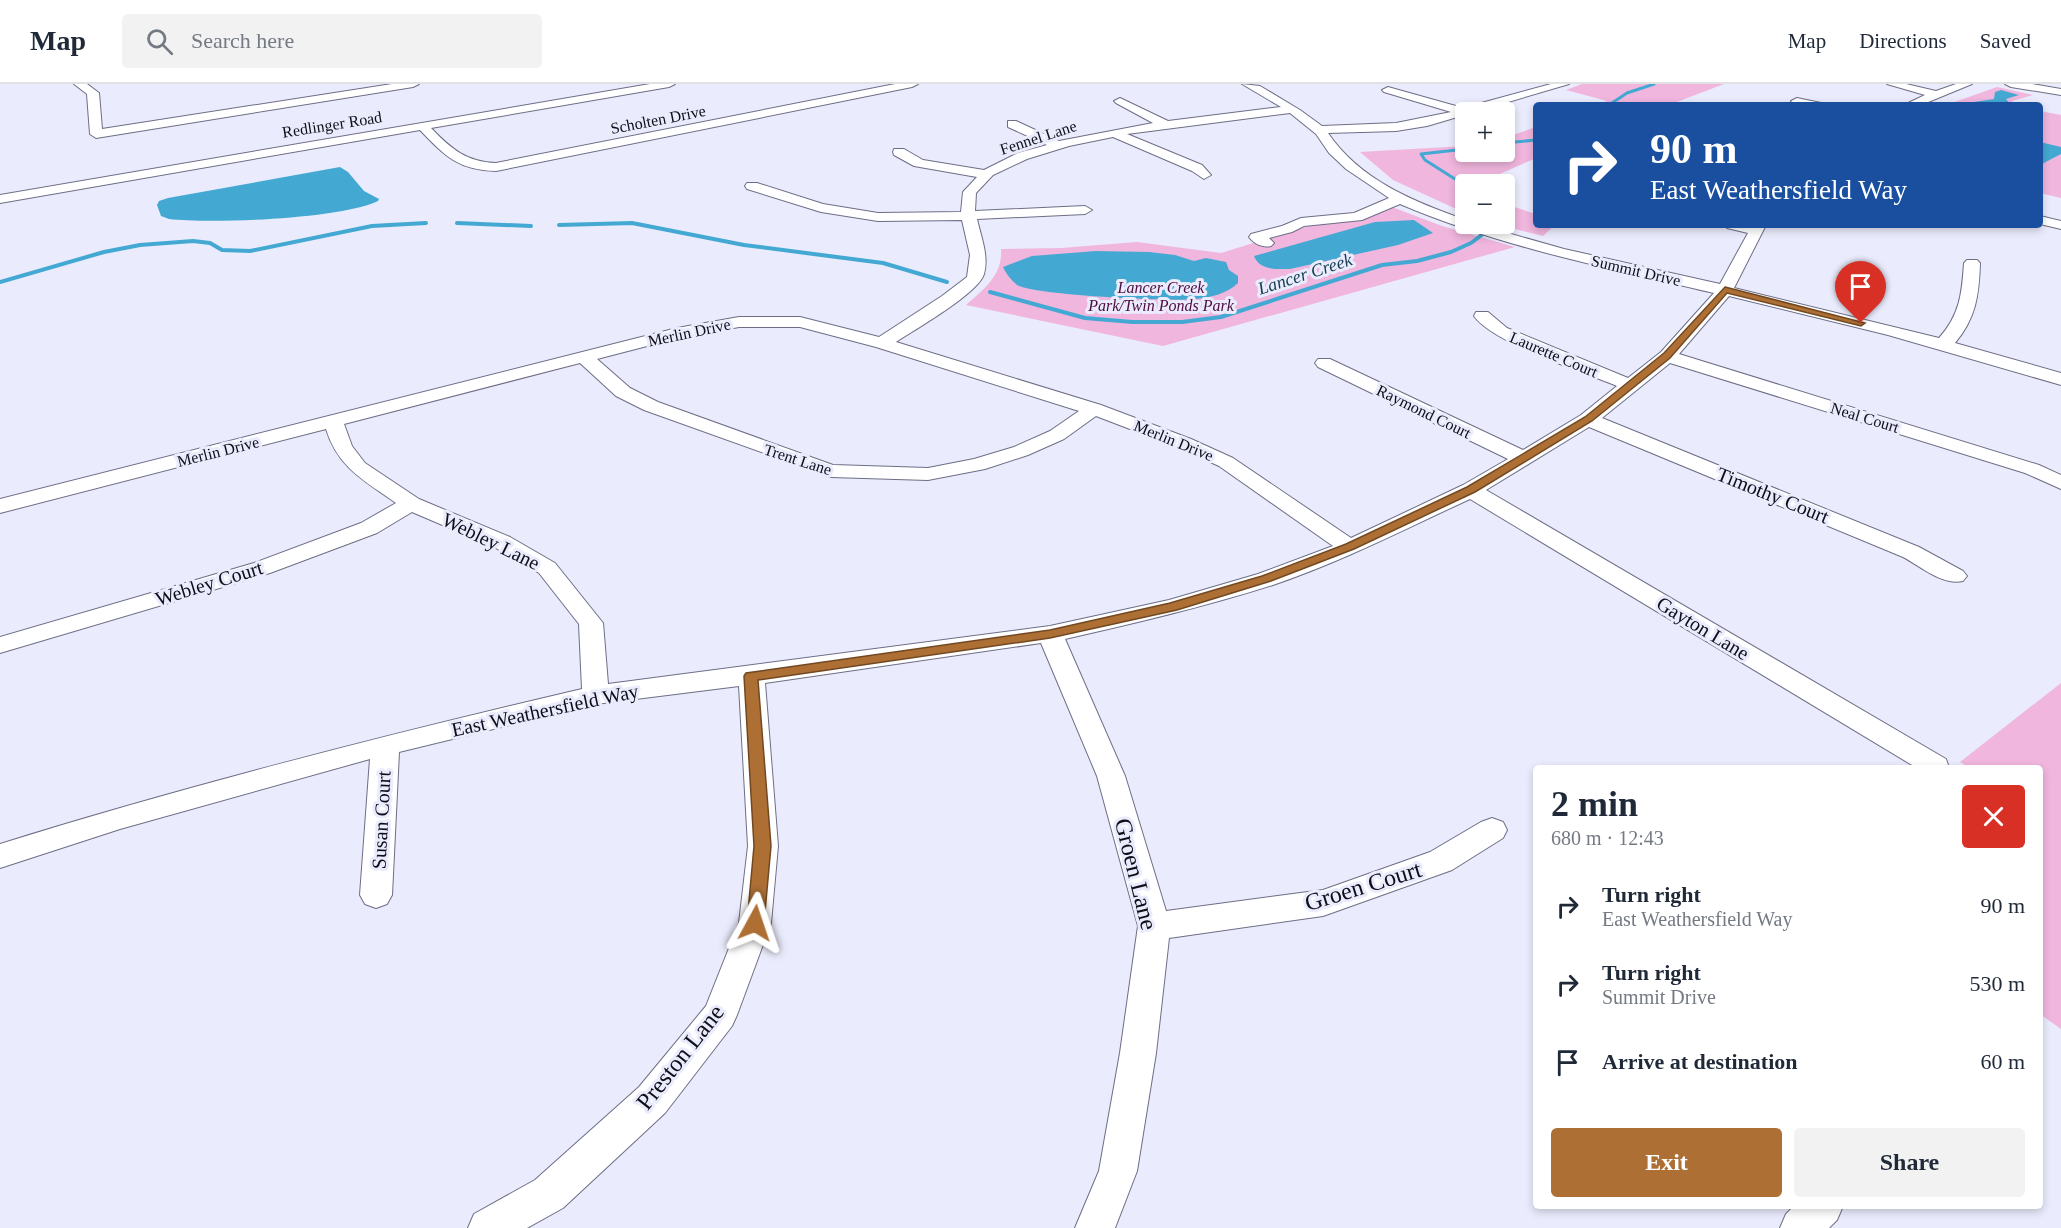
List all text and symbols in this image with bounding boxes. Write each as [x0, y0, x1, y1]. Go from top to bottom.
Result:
search box [122, 14, 542, 68]
text: Map [30, 25, 86, 56]
icon: search [143, 25, 176, 58]
text: Search here [191, 28, 294, 53]
text: Map [1788, 29, 1826, 53]
text: Directions [1859, 29, 1947, 53]
text: Saved [1980, 29, 2031, 53]
street label: Scholten Drive [609, 102, 707, 137]
map controls [1455, 102, 1515, 234]
button: + [1455, 102, 1515, 162]
street label: Redlinger Road [281, 108, 383, 142]
street label: Fennel Lane [998, 117, 1079, 158]
icon: right [1551, 126, 1629, 204]
text: 90 m [1650, 126, 1738, 172]
button: − [1455, 174, 1515, 234]
text: East Weathersfield Way [1650, 175, 1907, 205]
water label: Lancer Creek [1254, 249, 1356, 299]
street label: Summit Drive [1590, 252, 1682, 289]
pin [1835, 261, 1886, 323]
icon: arrive [1844, 270, 1877, 303]
park label: Lancer Creek Park/Twin Ponds Park [1087, 279, 1235, 314]
street label: Merlin Drive [646, 315, 732, 350]
street label: Laurette Court [1507, 328, 1601, 381]
street label: Raymond Court [1373, 381, 1474, 443]
street label: Neal Court [1829, 399, 1902, 436]
street label: Merlin Drive [1132, 417, 1216, 464]
street label: Merlin Drive [175, 433, 261, 470]
street label: Trent Lane [762, 441, 834, 478]
street label: Timothy Court [1713, 463, 1833, 529]
street label: Webley Lane [438, 508, 543, 575]
street label: Webley Court [153, 556, 266, 611]
street label: Gayton Lane [1652, 592, 1753, 665]
street label: East Weathersfield Way [450, 679, 641, 742]
street label: Susan Court [367, 770, 395, 870]
text: 2 min [1551, 784, 1638, 824]
button: close [1962, 785, 2025, 848]
street label: Groen Lane [1110, 816, 1162, 932]
text: 680 m · 12:43 [1551, 827, 1664, 849]
street label: Groen Court [1302, 856, 1425, 916]
text: Turn right [1602, 882, 1701, 907]
icon: right [1551, 890, 1584, 923]
position arrow [723, 891, 787, 955]
text: 90 m [1980, 893, 2025, 918]
text: East Weathersfield Way [1602, 908, 1792, 930]
text: Turn right [1602, 960, 1701, 985]
icon: right [1551, 968, 1584, 1001]
text: 530 m [1969, 971, 2025, 996]
text: Summit Drive [1602, 986, 1716, 1008]
street label: Preston Lane [631, 999, 729, 1115]
icon: arrive [1551, 1046, 1584, 1079]
text: Arrive at destination [1602, 1049, 1798, 1074]
text: 60 m [1980, 1049, 2025, 1074]
button: Exit [1551, 1128, 1782, 1197]
button: Share [1794, 1128, 2025, 1197]

